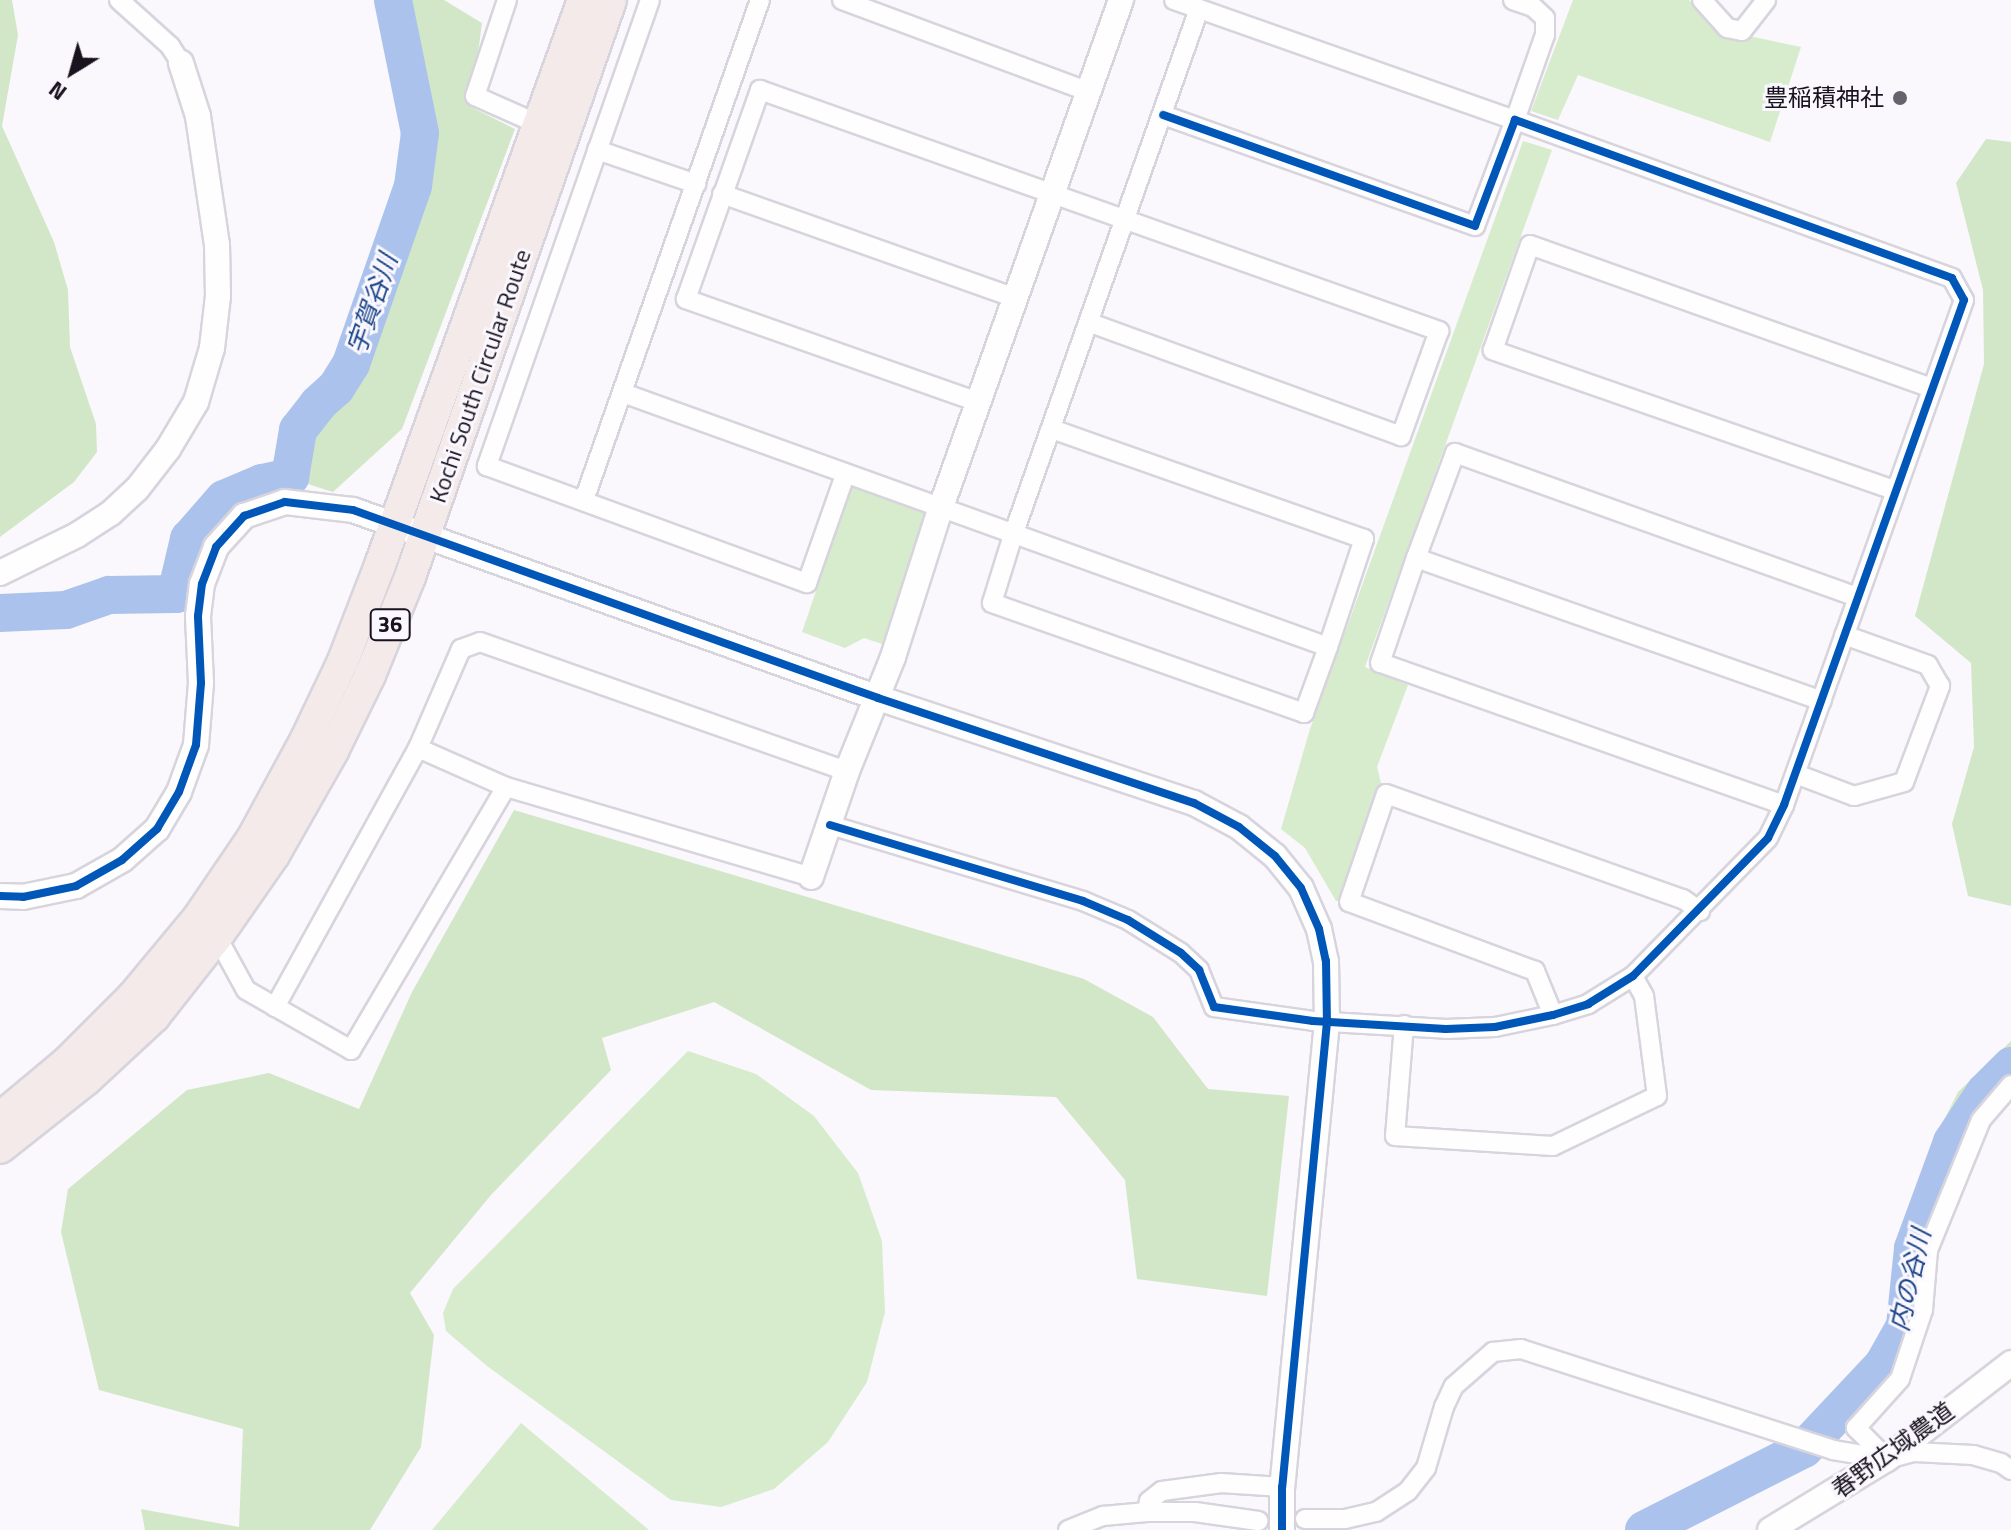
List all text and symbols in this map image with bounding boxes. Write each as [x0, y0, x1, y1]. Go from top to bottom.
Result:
north arrow [32, 32, 112, 112]
text: N [41, 73, 74, 109]
place label: 豊稲積神社 [1764, 84, 1884, 112]
marker: 豊稲積神社 [1891, 89, 1909, 107]
street label: Kochi South Circular Route [423, 245, 537, 507]
water label: 宇賀谷川 [340, 250, 404, 358]
road number: 36 [368, 607, 412, 643]
water label: 内の谷川 [1883, 1226, 1937, 1334]
street label: 春野広域農道 [1826, 1396, 1960, 1504]

